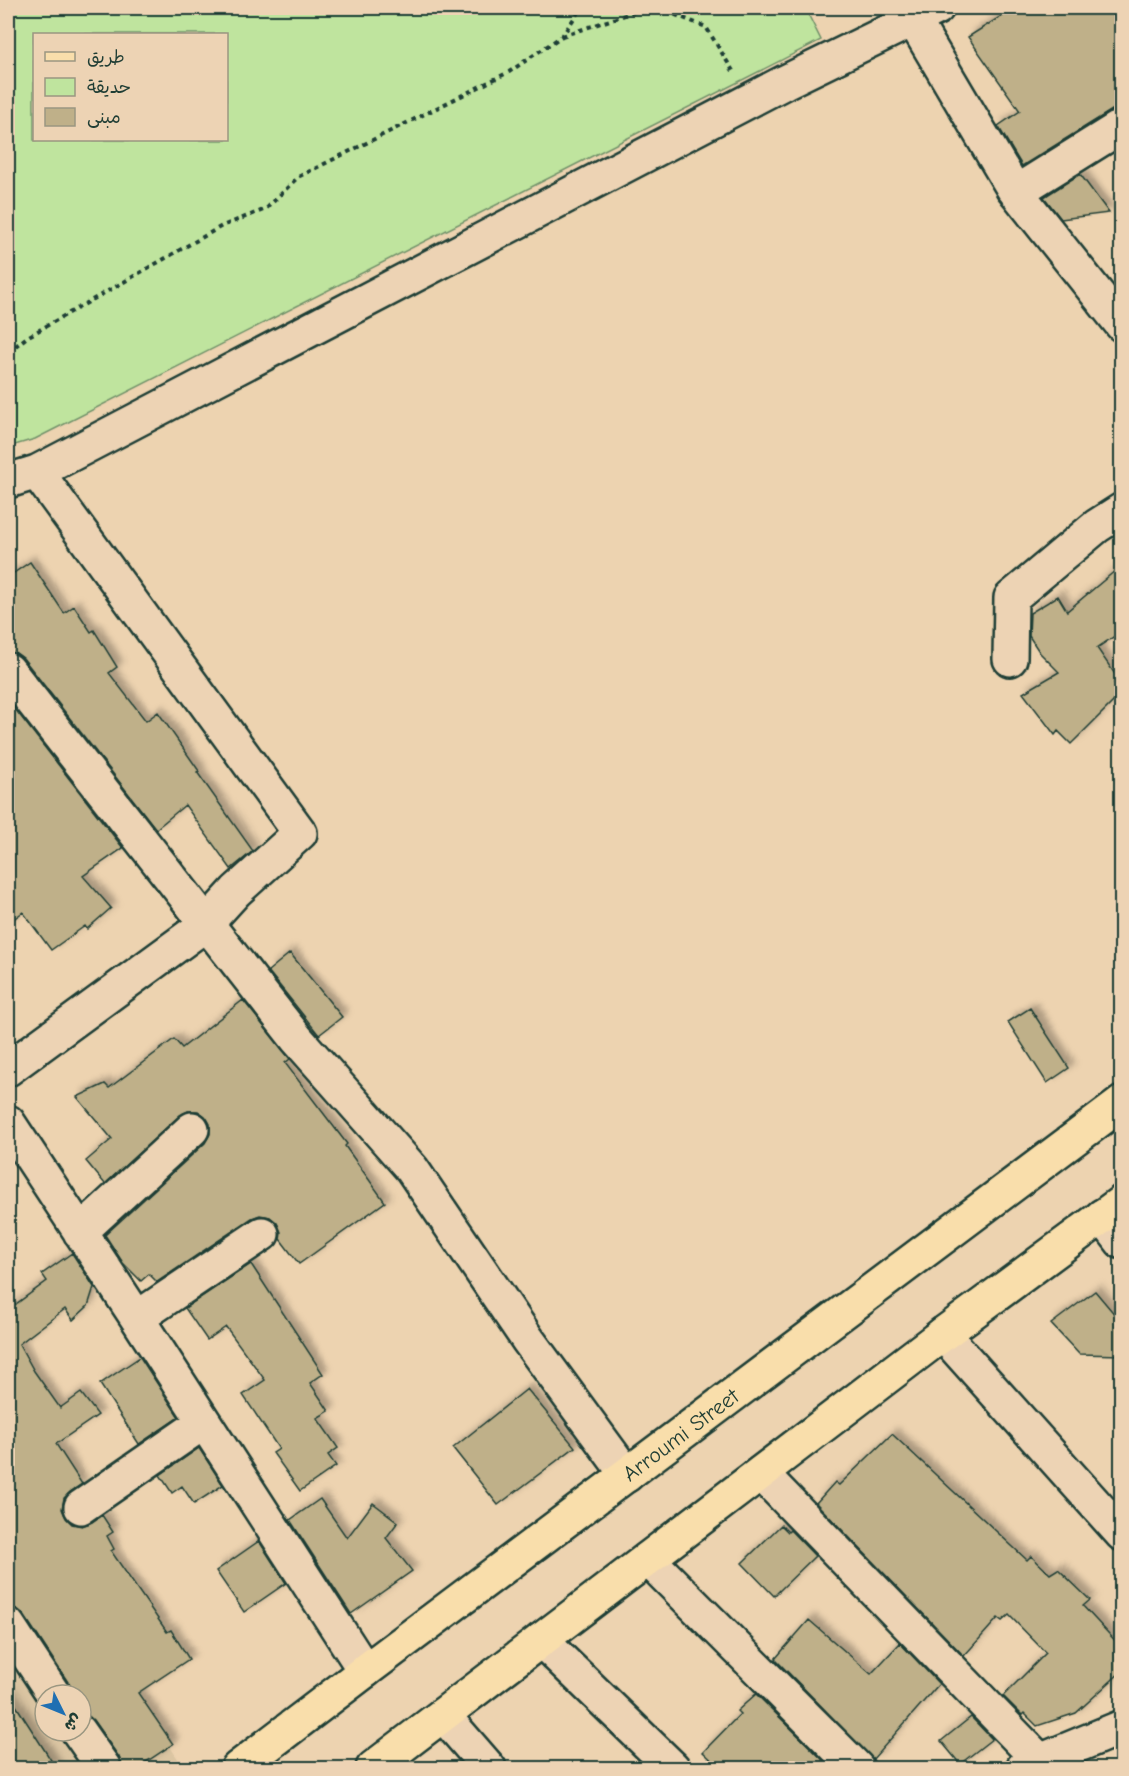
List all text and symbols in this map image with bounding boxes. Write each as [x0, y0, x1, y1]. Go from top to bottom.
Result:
legend [33, 33, 228, 141]
text: طريق [87, 47, 125, 68]
text: حديقة [87, 77, 131, 98]
text: مبنى [87, 107, 121, 128]
street label: Arroumi Street [618, 1383, 745, 1487]
north arrow [33, 1683, 93, 1743]
text: ش [61, 1710, 86, 1735]

